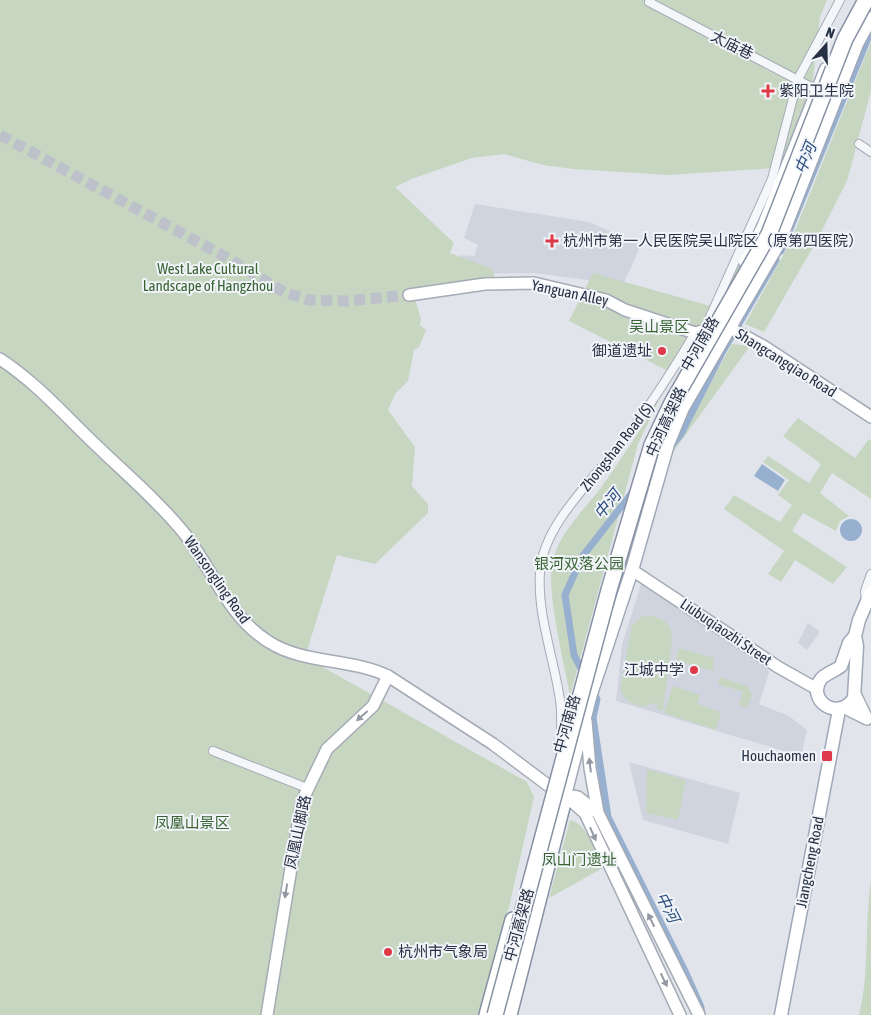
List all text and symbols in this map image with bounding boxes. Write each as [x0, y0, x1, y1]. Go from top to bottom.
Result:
north arrow [801, 20, 851, 70]
text: N [824, 24, 837, 42]
street label: 太庙巷 [708, 27, 756, 62]
place label: 紫阳卫生院 [779, 82, 854, 99]
marker: 紫阳卫生院 [761, 84, 775, 98]
water label: 中河 [791, 137, 820, 176]
place label: 杭州市第一人民医院吴山院区（原第四医院） [563, 232, 863, 249]
marker: 杭州市第一人民医院吴山院区（原第四医院） [545, 234, 559, 248]
park label: West Lake Cultural Landscape of Hangzhou [143, 260, 273, 294]
street label: Yanguan Alley [530, 276, 610, 309]
street label: 中河南路 [677, 314, 722, 374]
park label: 吴山景区 [629, 318, 689, 335]
street label: Shangcangqiao Road [733, 325, 840, 400]
place label: 御道遗址 [592, 342, 652, 359]
marker: 御道遗址 [656, 345, 668, 357]
street label: 中河高架路 [642, 384, 689, 459]
street label: Zhongshan Road (S) [577, 399, 657, 494]
water label: 中河 [590, 484, 626, 522]
street label: Wansongling Road [181, 533, 254, 627]
park label: 银河双落公园 [534, 555, 624, 572]
street label: Liubuqiaozhi Street [677, 595, 775, 668]
place label: 江城中学 [624, 661, 684, 678]
marker: 江城中学 [688, 664, 700, 676]
street label: 中河南路 [550, 693, 583, 755]
one-way arrow [356, 710, 369, 721]
place label: Houchaomen [741, 747, 816, 764]
marker: Houchaomen [820, 749, 834, 763]
one-way arrow [586, 757, 594, 773]
street label: 凤凰山脚路 [281, 793, 314, 870]
park label: 凤凰山景区 [154, 814, 230, 831]
street label: Jiangcheng Road [792, 815, 827, 909]
one-way arrow [590, 827, 598, 841]
park label: 凤山门遗址 [541, 851, 617, 868]
one-way arrow [282, 883, 290, 899]
street label: 中河高架路 [501, 886, 536, 963]
water label: 中河 [653, 889, 685, 928]
one-way arrow [647, 913, 655, 927]
place label: 杭州市气象局 [398, 943, 488, 960]
marker: 杭州市气象局 [382, 946, 394, 958]
one-way arrow [660, 973, 668, 987]

